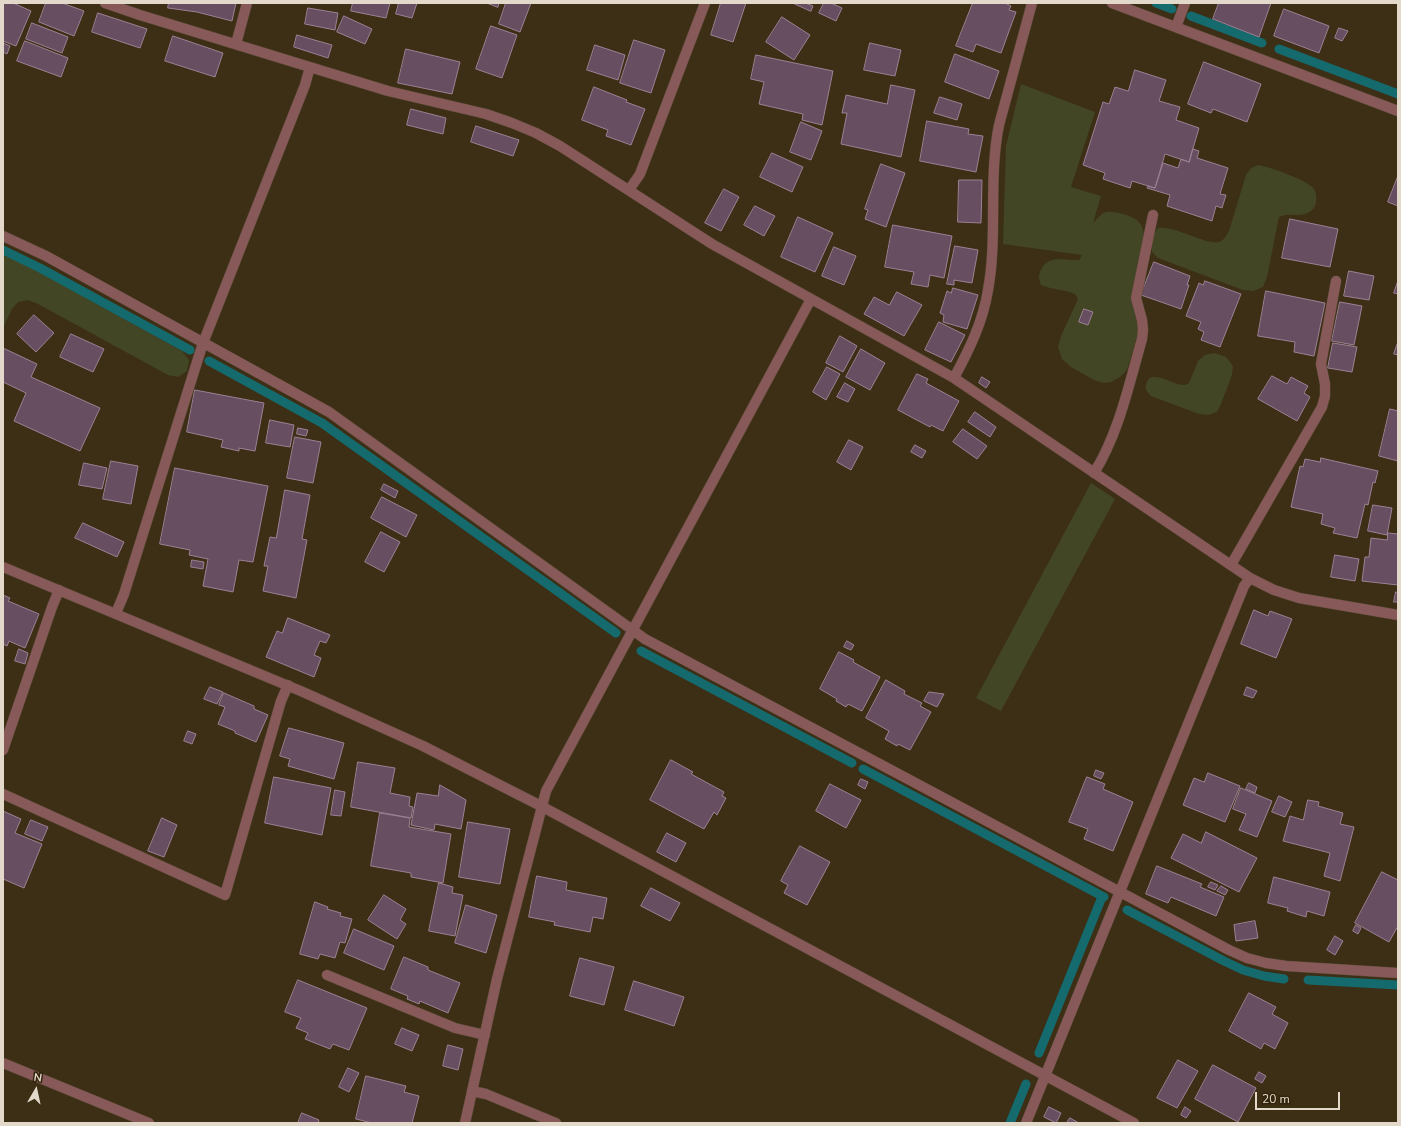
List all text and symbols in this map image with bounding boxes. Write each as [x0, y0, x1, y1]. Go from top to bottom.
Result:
north arrow [16, 1070, 56, 1110]
text: N [33, 1070, 43, 1086]
scale bar [1257, 1084, 1342, 1110]
text: 20 m [1262, 1091, 1290, 1107]

